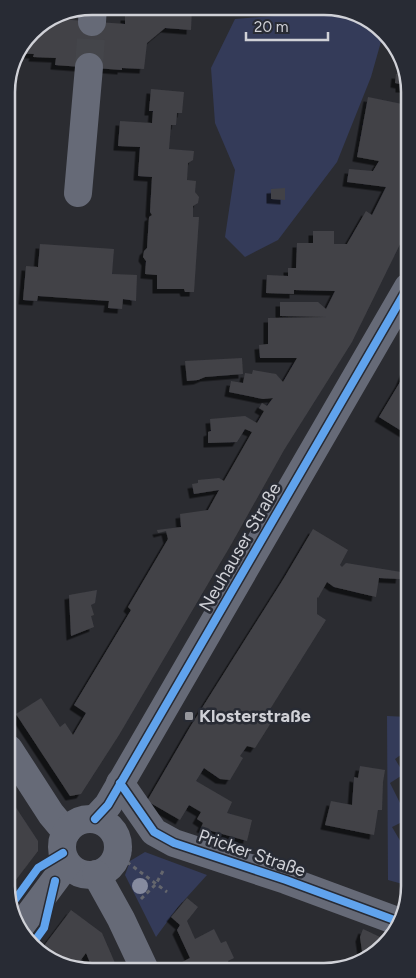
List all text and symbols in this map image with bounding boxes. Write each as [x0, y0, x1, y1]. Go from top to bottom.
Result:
scale bar [246, 10, 328, 42]
text: 20 m [254, 18, 288, 36]
street label: Neuhauser Straße [194, 479, 286, 615]
place label: Klosterstraße [199, 705, 311, 727]
marker: Klosterstraße [183, 710, 195, 722]
street label: Pricker Straße [195, 824, 309, 882]

